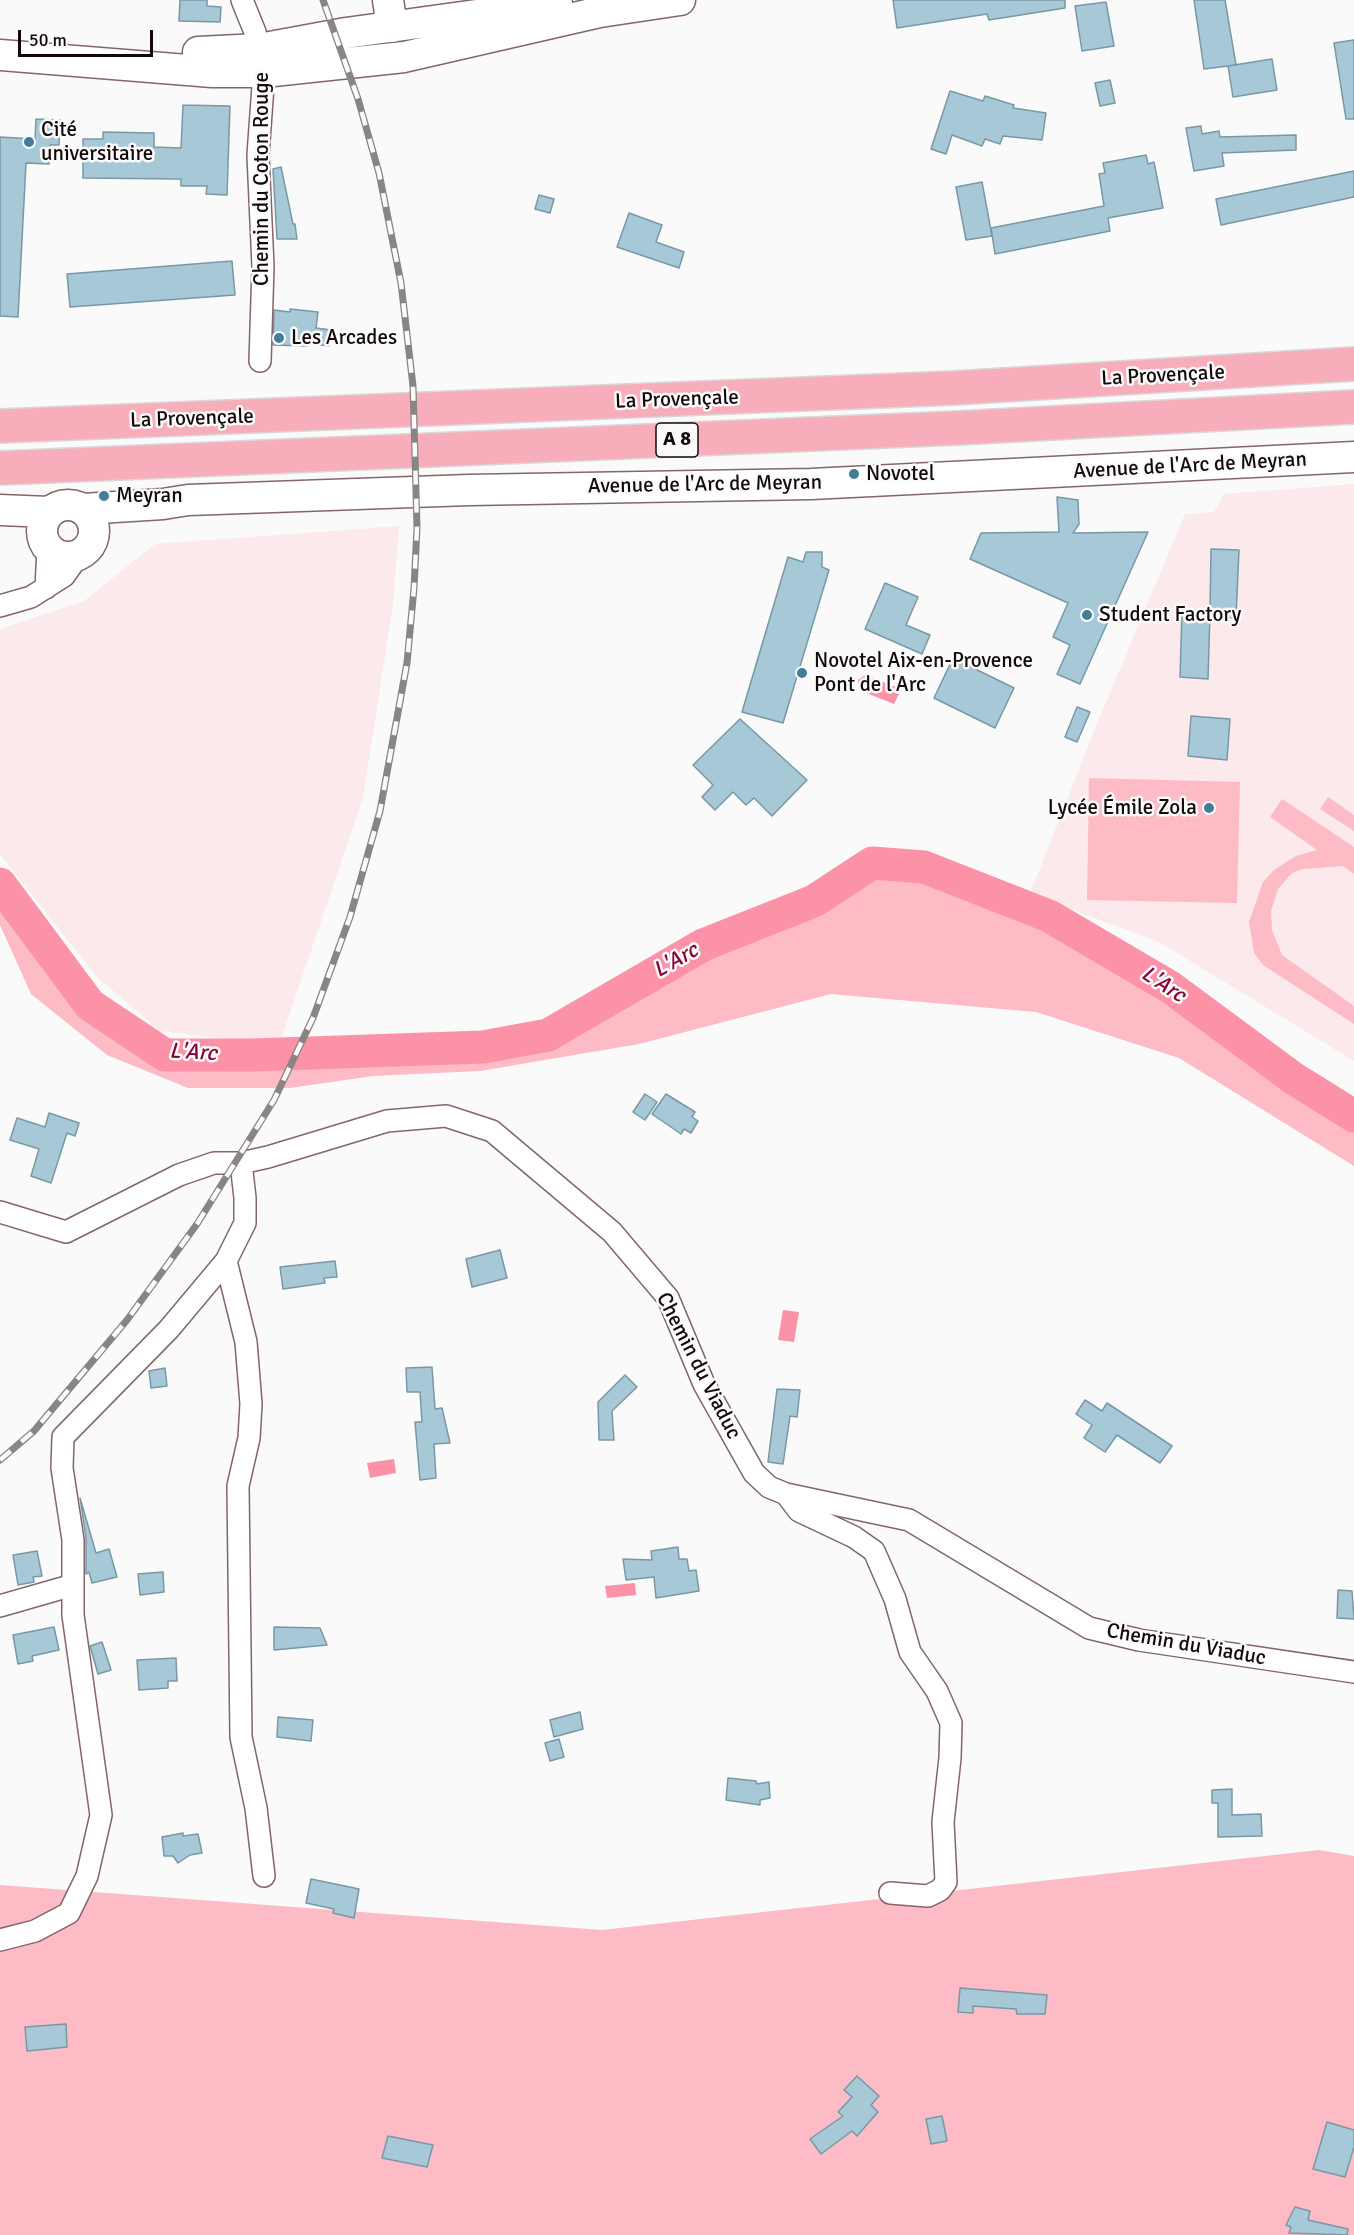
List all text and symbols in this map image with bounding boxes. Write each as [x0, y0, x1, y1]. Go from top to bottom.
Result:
scale bar [21, 18, 156, 56]
text: 50 m [29, 29, 67, 51]
street label: Chemin du Coton Rouge [249, 72, 275, 286]
place label: Cité universitaire [41, 117, 153, 167]
marker: Cité universitaire [22, 135, 36, 149]
place label: Les Arcades [291, 325, 397, 351]
marker: Les Arcades [272, 331, 286, 345]
street label: La Provençale [1100, 360, 1226, 392]
street label: La Provençale [615, 385, 739, 415]
street label: La Provençale [130, 404, 254, 434]
road number: A 8 [656, 423, 698, 457]
street label: Avenue de l'Arc de Meyran [1072, 447, 1308, 485]
place label: Novotel [866, 461, 935, 487]
marker: Novotel [847, 467, 861, 481]
street label: Avenue de l'Arc de Meyran [588, 470, 822, 500]
place label: Meyran [116, 483, 183, 509]
marker: Meyran [97, 489, 111, 503]
place label: Student Factory [1099, 602, 1241, 628]
marker: Student Factory [1080, 608, 1094, 622]
place label: Novotel Aix-en-Provence Pont de l'Arc [814, 648, 1033, 698]
marker: Novotel Aix-en-Provence Pont de l'Arc [795, 666, 809, 680]
place label: Lycée Émile Zola [1048, 795, 1197, 821]
marker: Lycée Émile Zola [1202, 801, 1216, 815]
water label: L'Arc [649, 938, 703, 984]
water label: L'Arc [1136, 961, 1190, 1009]
water label: L'Arc [169, 1039, 217, 1067]
street label: Chemin du Viaduc [650, 1288, 746, 1444]
street label: Chemin du Viaduc [1104, 1619, 1268, 1671]

